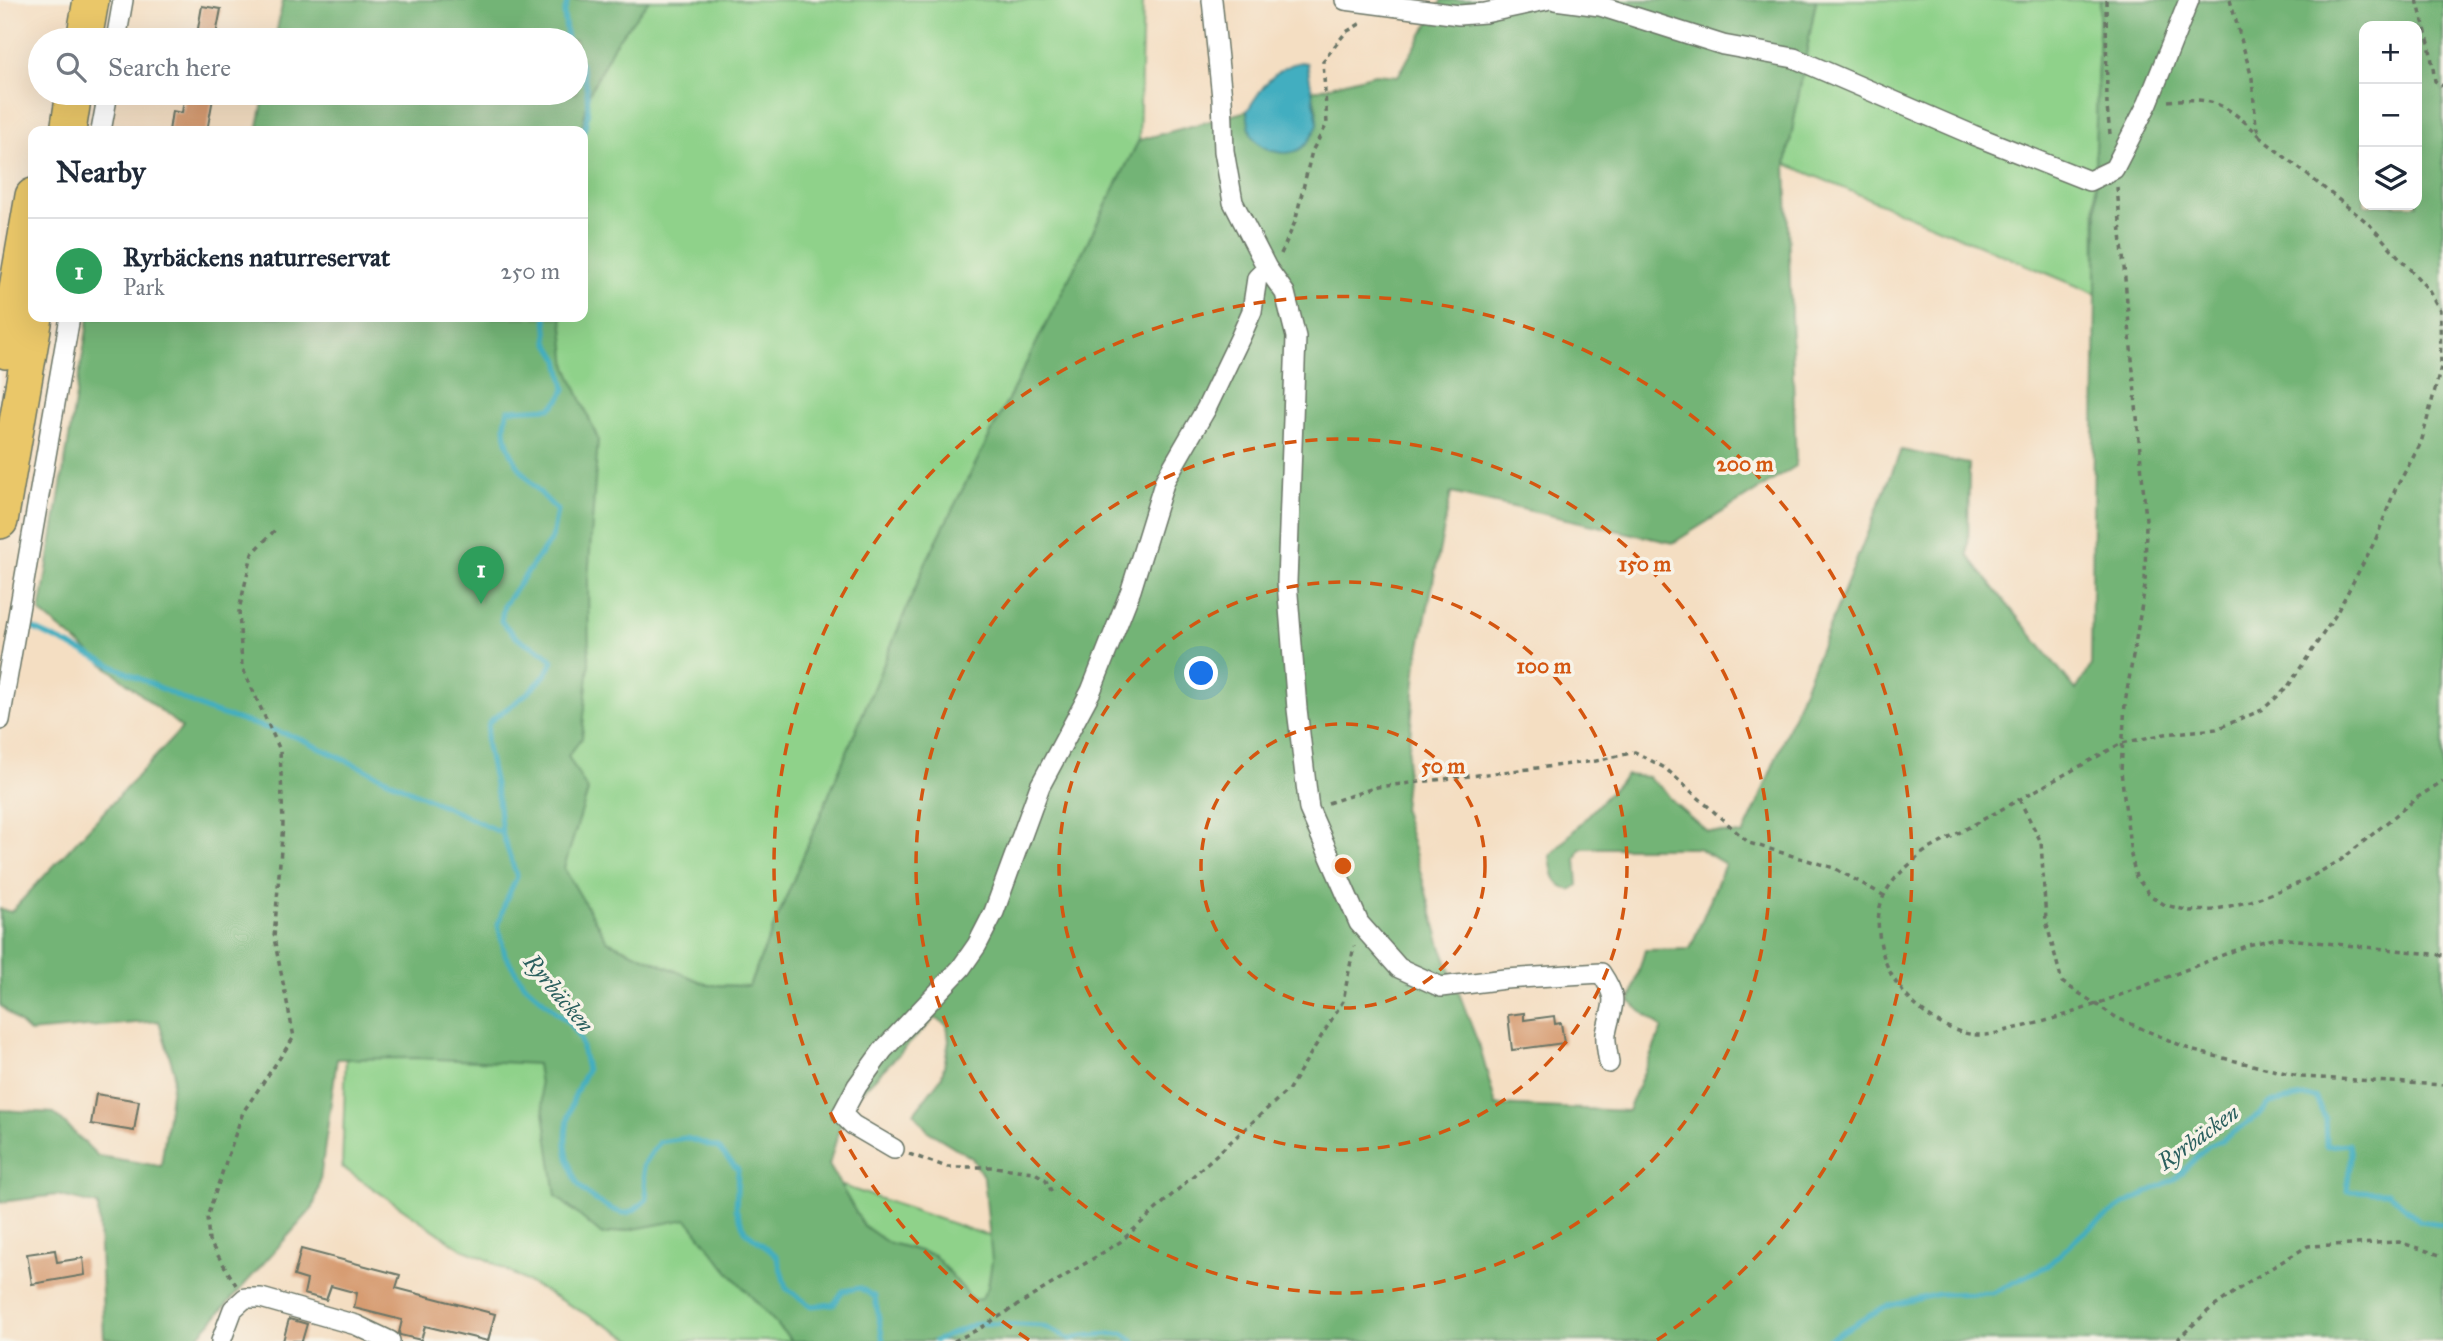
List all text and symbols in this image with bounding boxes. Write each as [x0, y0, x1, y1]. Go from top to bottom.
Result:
map controls [2359, 21, 2422, 210]
button: + [2359, 21, 2422, 84]
search box [28, 28, 588, 105]
icon: search [52, 48, 90, 86]
text: Search here [108, 51, 231, 83]
button: − [2359, 84, 2422, 147]
button: layers [2359, 147, 2422, 210]
text: Nearby [56, 154, 146, 190]
text: Ryrbäckens naturreservat [123, 241, 390, 273]
text: 1 [74, 257, 84, 285]
text: 250 m [500, 257, 560, 285]
text: Park [123, 273, 165, 301]
text: 200 m [1717, 451, 1774, 477]
pin: 1 [458, 546, 504, 604]
text: 150 m [1619, 551, 1671, 577]
text: 100 m [1517, 653, 1572, 679]
your location [1184, 656, 1218, 690]
text: 50 m [1421, 753, 1465, 779]
centre of rings [1331, 854, 1355, 878]
water label: Ryrbäcken [517, 947, 600, 1038]
water label: Ryrbäcken [2151, 1098, 2244, 1176]

